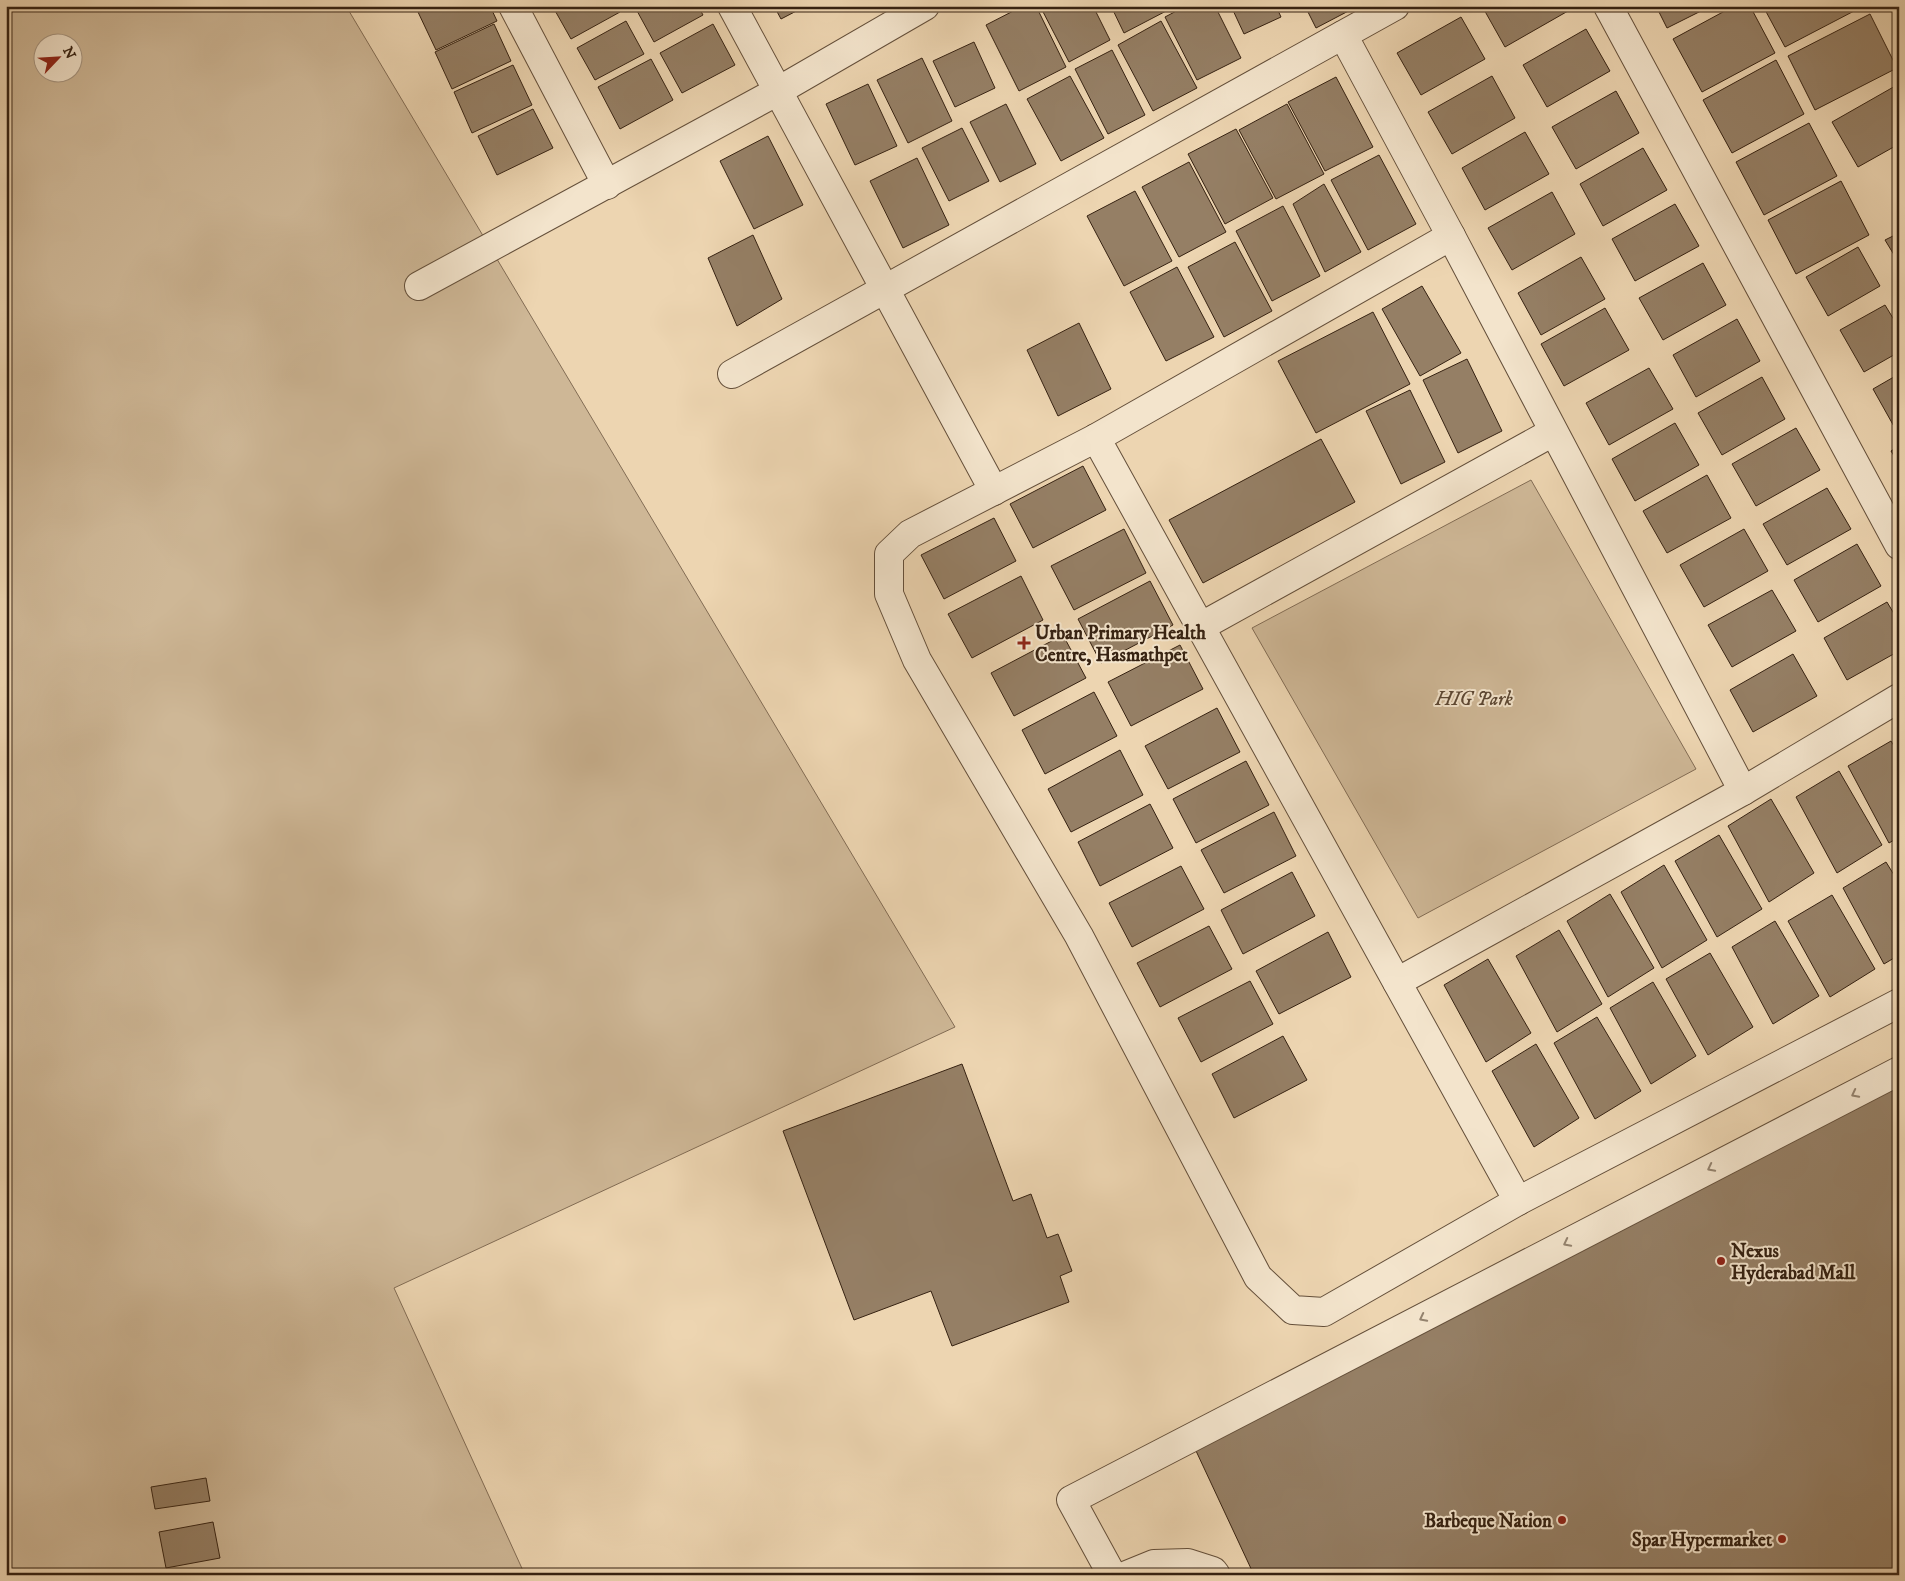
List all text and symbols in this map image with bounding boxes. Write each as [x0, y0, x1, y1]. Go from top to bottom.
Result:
north arrow [32, 32, 82, 82]
text: N [58, 44, 80, 62]
place label: Urban Primary Health Centre, Hasmathpet [1035, 622, 1207, 667]
marker: Urban Primary Health Centre, Hasmathpet [1017, 636, 1031, 650]
park label: HIG Park [1434, 688, 1513, 711]
one-way arrow [1852, 1088, 1861, 1098]
one-way arrow [1707, 1162, 1716, 1172]
one-way arrow [1563, 1237, 1572, 1247]
place label: Nexus Hyderabad Mall [1731, 1240, 1856, 1285]
marker: Nexus Hyderabad Mall [1715, 1255, 1727, 1267]
one-way arrow [1419, 1312, 1428, 1322]
place label: Barbeque Nation [1424, 1510, 1553, 1534]
marker: Barbeque Nation [1556, 1514, 1568, 1526]
place label: Spar Hypermarket [1632, 1529, 1773, 1552]
marker: Spar Hypermarket [1776, 1533, 1788, 1545]

